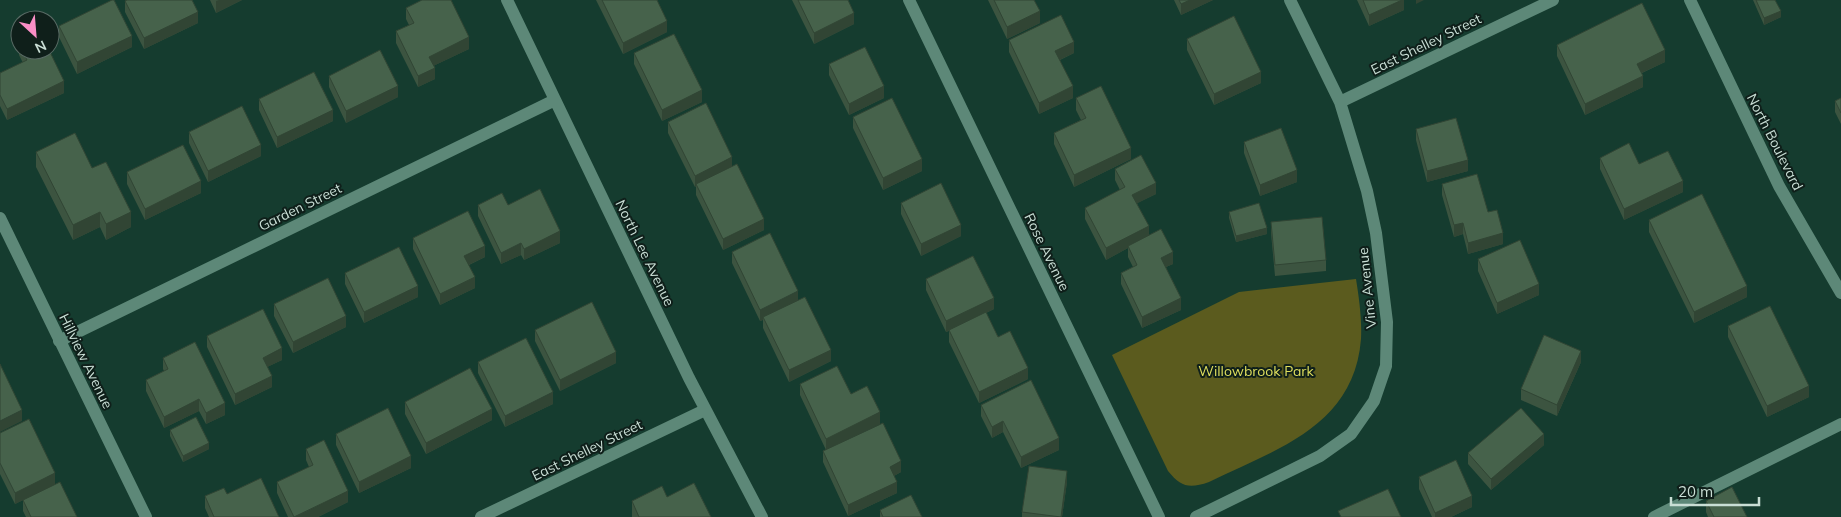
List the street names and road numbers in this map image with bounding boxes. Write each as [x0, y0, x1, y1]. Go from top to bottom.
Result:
street label: East Shelley Street [1368, 9, 1484, 79]
street label: North Boulevard [1743, 91, 1807, 193]
street label: Garden Street [256, 179, 345, 235]
street label: North Lee Avenue [612, 197, 678, 309]
street label: Rose Avenue [1020, 210, 1074, 294]
street label: Vine Avenue [1354, 247, 1380, 329]
street label: Hillview Avenue [55, 310, 117, 412]
street label: East Shelley Street [529, 415, 645, 485]

